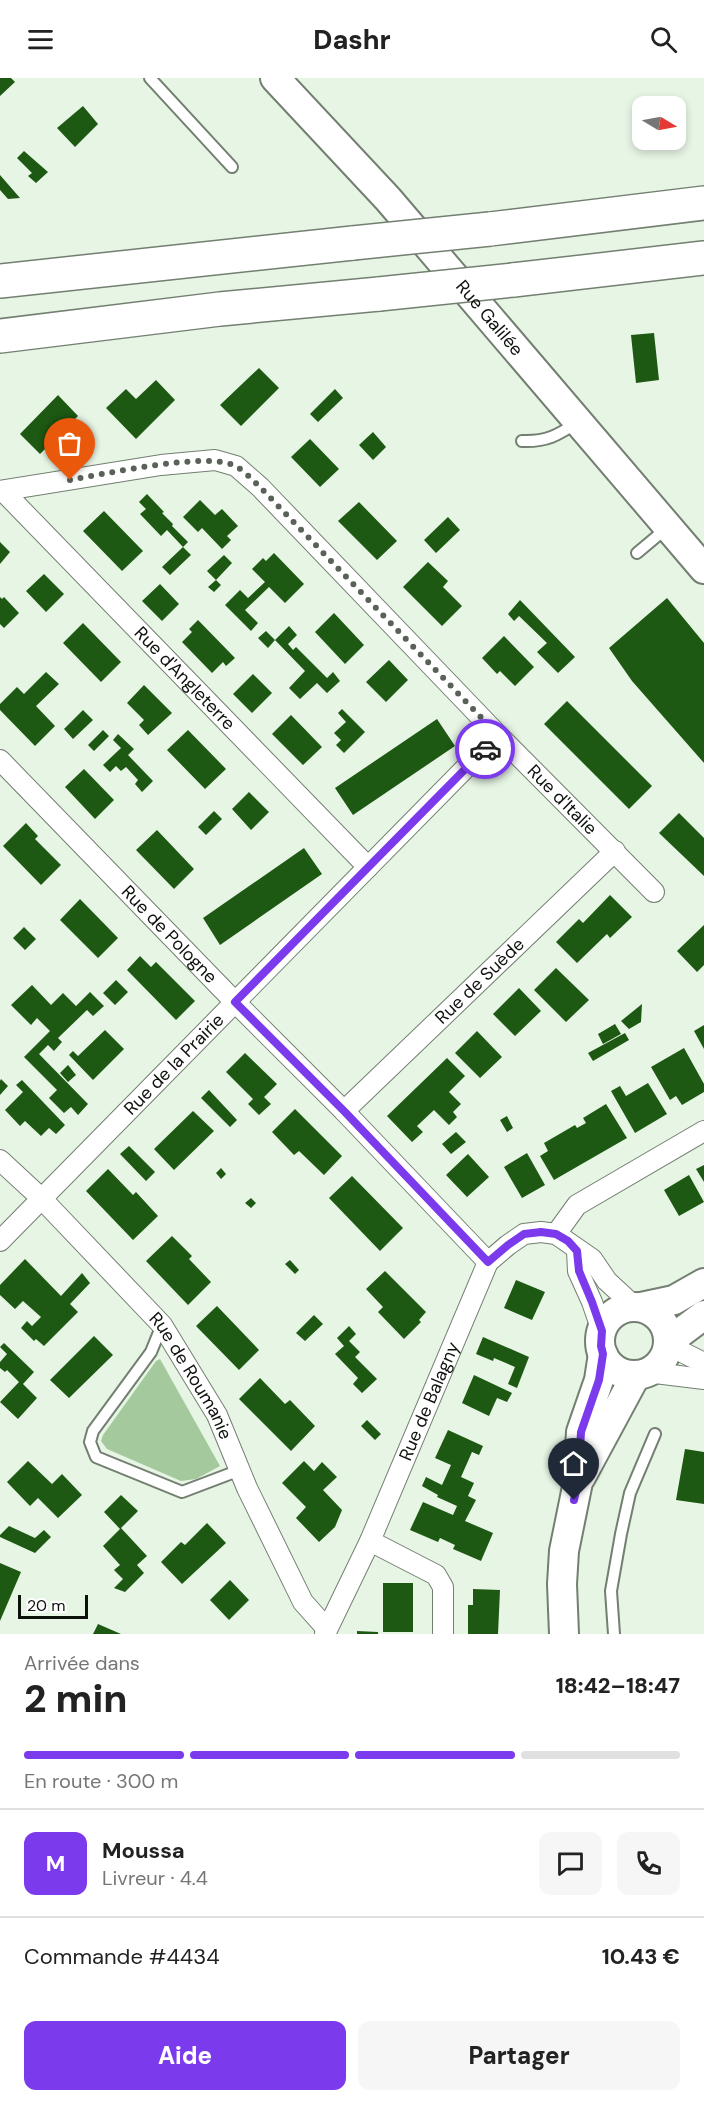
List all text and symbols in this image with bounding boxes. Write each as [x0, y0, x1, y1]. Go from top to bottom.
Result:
text: Dashr [313, 22, 391, 57]
icon: menu [24, 23, 57, 56]
icon: search [647, 23, 680, 56]
north arrow [632, 96, 686, 150]
map controls [632, 96, 686, 150]
street label: Rue Galilée [450, 275, 529, 361]
pin [44, 418, 95, 480]
icon: bag [53, 427, 86, 460]
street label: Rue d'Angleterre [129, 621, 241, 735]
courier [455, 719, 515, 779]
icon: car [469, 733, 502, 766]
street label: Rue d'Italie [522, 759, 602, 840]
street label: Rue de Pologne [116, 880, 222, 989]
street label: Rue de Suède [430, 932, 529, 1029]
street label: Rue de la Prairie [119, 1008, 229, 1120]
street label: Rue de Roumanie [144, 1307, 238, 1443]
street label: Rue de Balagny [393, 1338, 465, 1464]
pin [548, 1438, 599, 1500]
icon: home [557, 1447, 590, 1480]
scale bar [18, 1592, 88, 1620]
text: 20 m [27, 1595, 66, 1616]
text: Arrivée dans [24, 1650, 140, 1676]
text: 18:42–18:47 [556, 1671, 680, 1700]
text: 2 min [24, 1673, 128, 1724]
text: En route · 300 m [24, 1768, 178, 1794]
button: chat [539, 1832, 602, 1895]
button: phone [617, 1832, 680, 1895]
text: Moussa [102, 1836, 185, 1865]
text: M [46, 1849, 65, 1878]
text: Livreur · 4.4 [102, 1865, 208, 1891]
text: Commande #4434 [24, 1942, 220, 1971]
text: 10.43 € [602, 1942, 680, 1971]
button: Aide [24, 2021, 346, 2090]
button: Partager [358, 2021, 680, 2090]

